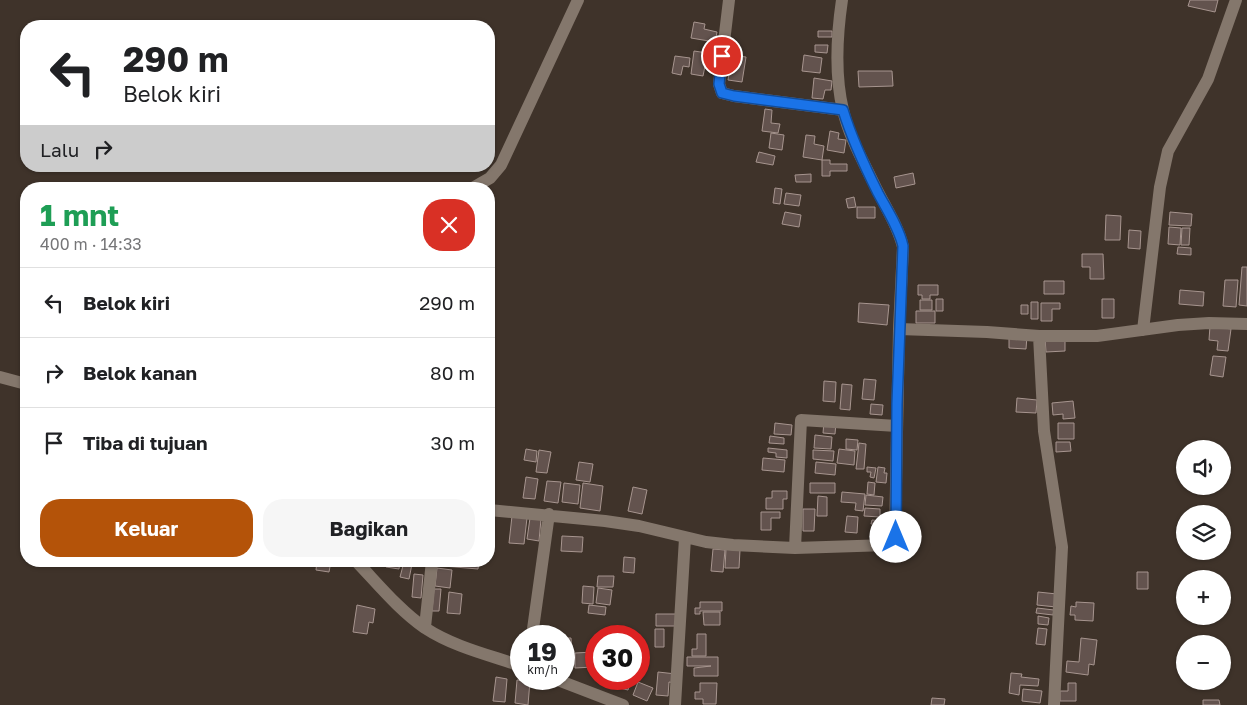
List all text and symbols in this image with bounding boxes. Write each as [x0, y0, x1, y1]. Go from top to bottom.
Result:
pin [701, 35, 743, 77]
text: 290 m [123, 38, 229, 80]
icon: left [40, 40, 105, 105]
icon: arrive [708, 42, 736, 70]
text: Belok kiri [123, 80, 221, 107]
icon: right [89, 135, 117, 163]
text: Lalu [40, 138, 79, 161]
text: 1 mnt [40, 197, 119, 233]
button: close [423, 199, 475, 251]
text: 400 m · 14:33 [40, 234, 142, 254]
icon: left [40, 289, 68, 317]
text: Belok kiri [83, 291, 170, 314]
text: 290 m [419, 291, 475, 314]
icon: right [40, 359, 68, 387]
text: Belok kanan [83, 361, 197, 384]
text: 80 m [430, 361, 475, 384]
icon: arrive [40, 429, 68, 457]
text: Tiba di tujuan [83, 431, 208, 454]
text: 30 m [431, 431, 475, 454]
map controls [1176, 440, 1231, 690]
button: sound [1176, 440, 1231, 495]
button: Keluar [40, 499, 253, 557]
button: Bagikan [263, 499, 475, 557]
button: layers [1176, 505, 1231, 560]
position arrow [869, 510, 921, 562]
button: + [1176, 570, 1231, 625]
speed limit sign: 30 [585, 625, 650, 690]
button: − [1176, 635, 1231, 690]
text: 19 [528, 636, 557, 667]
text: km/h [527, 662, 558, 677]

